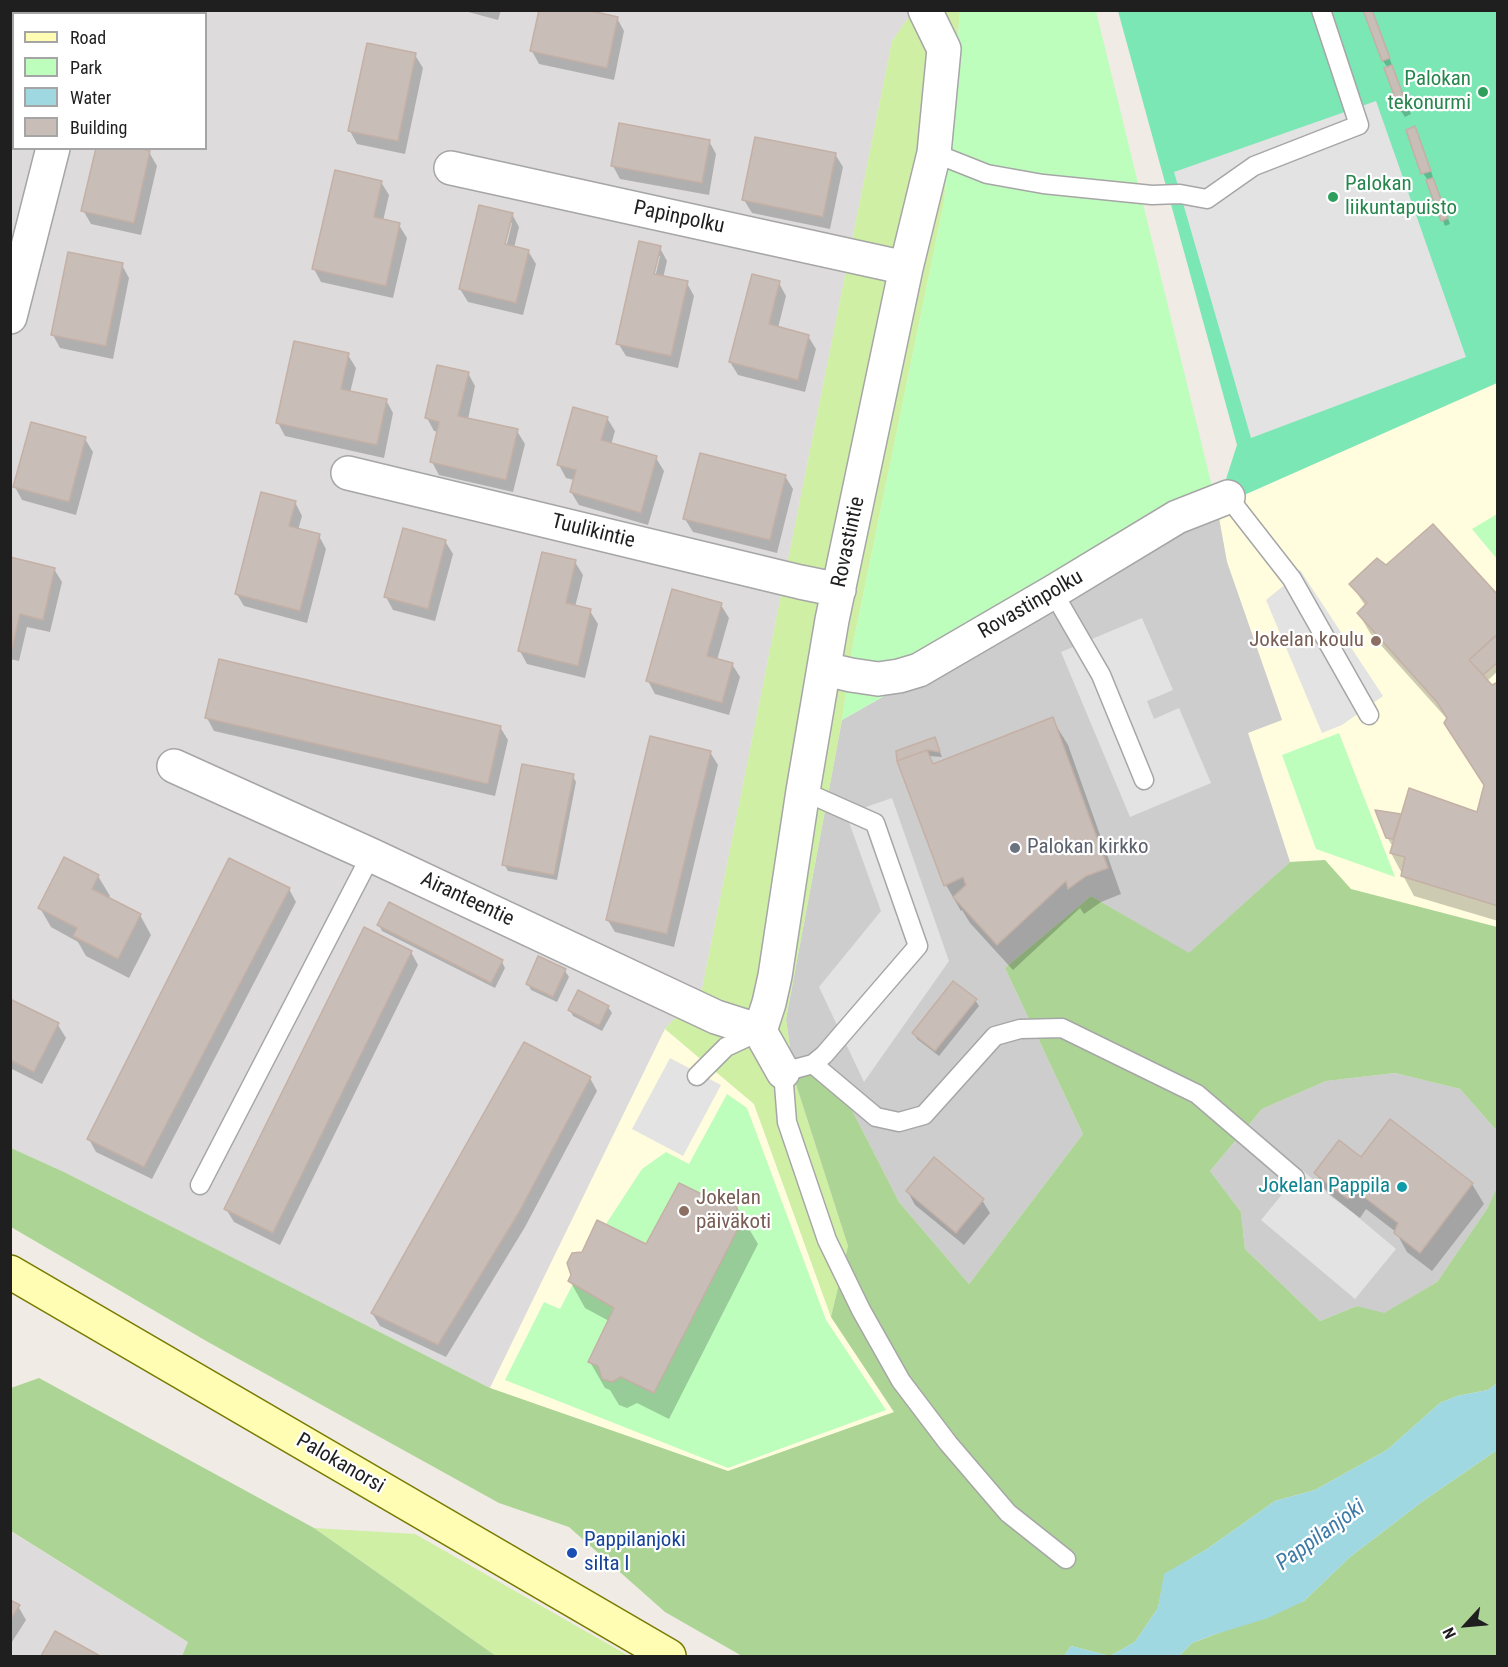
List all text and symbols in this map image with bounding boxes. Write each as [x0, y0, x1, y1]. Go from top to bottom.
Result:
legend [12, 12, 207, 150]
text: Road [70, 27, 106, 48]
text: Park [70, 57, 102, 78]
place label: Palokan tekonurmi [1388, 67, 1471, 117]
marker: Palokan tekonurmi [1476, 85, 1490, 99]
text: Water [70, 87, 111, 108]
text: Building [70, 117, 127, 138]
place label: Palokan liikuntapuisto [1345, 172, 1457, 222]
marker: Palokan liikuntapuisto [1326, 190, 1340, 204]
street label: Papinpolku [631, 196, 727, 240]
street label: Rovastintie [827, 494, 871, 590]
street label: Tuulikintie [549, 509, 637, 555]
street label: Rovastinpolku [974, 565, 1088, 645]
place label: Jokelan koulu [1249, 628, 1364, 654]
marker: Jokelan koulu [1369, 634, 1383, 648]
place label: Palokan kirkko [1027, 835, 1149, 861]
marker: Palokan kirkko [1008, 841, 1022, 855]
street label: Airanteentie [416, 867, 518, 933]
place label: Jokelan Pappila [1258, 1174, 1390, 1200]
marker: Jokelan Pappila [1395, 1180, 1409, 1194]
place label: Jokelan päiväkoti [696, 1186, 771, 1236]
marker: Jokelan päiväkoti [677, 1204, 691, 1218]
street label: Palokanorsi [291, 1429, 389, 1499]
water label: Pappilanjoki [1271, 1495, 1371, 1577]
place label: Pappilanjoki silta I [584, 1528, 686, 1578]
marker: Pappilanjoki silta I [565, 1546, 579, 1560]
north arrow [1436, 1595, 1496, 1655]
text: N [1439, 1625, 1460, 1642]

